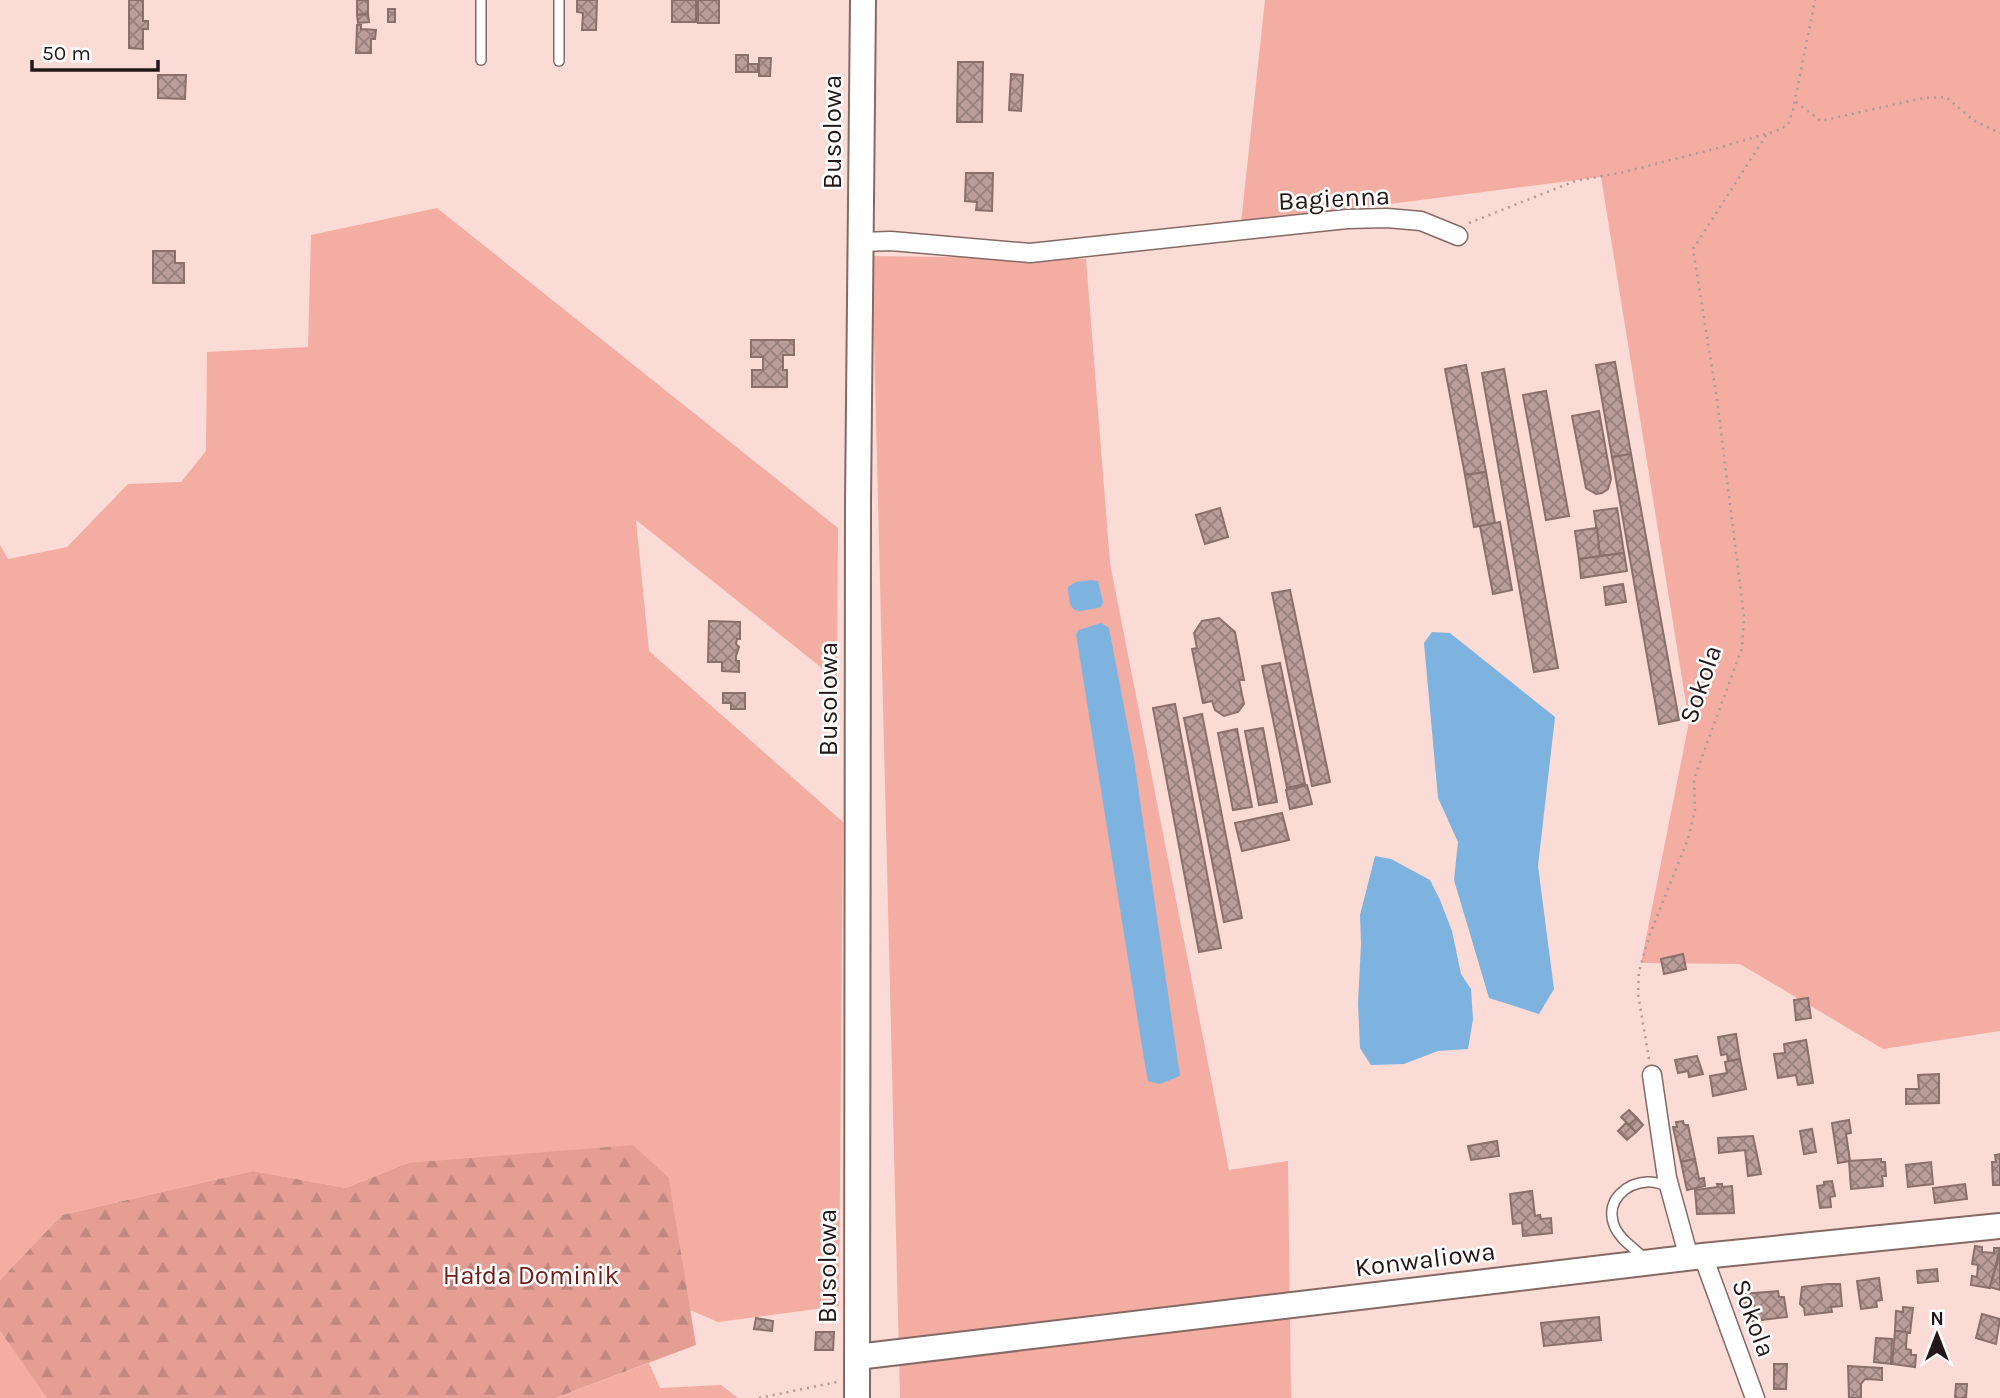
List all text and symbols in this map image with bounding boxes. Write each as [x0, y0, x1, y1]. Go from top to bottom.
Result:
scale bar [32, 28, 158, 72]
text: 50 m [42, 41, 91, 65]
street label: Busolowa [817, 75, 848, 189]
street label: Bagienna [1277, 180, 1391, 217]
street label: Sokola [1673, 641, 1728, 727]
street label: Busolowa [813, 642, 844, 756]
street label: Busolowa [812, 1209, 843, 1323]
street label: Konwaliowa [1353, 1236, 1497, 1283]
park label: Hałda Dominik [443, 1260, 619, 1291]
street label: Sokola [1725, 1275, 1782, 1361]
north arrow [1902, 1300, 1972, 1370]
text: N [1930, 1308, 1944, 1330]

